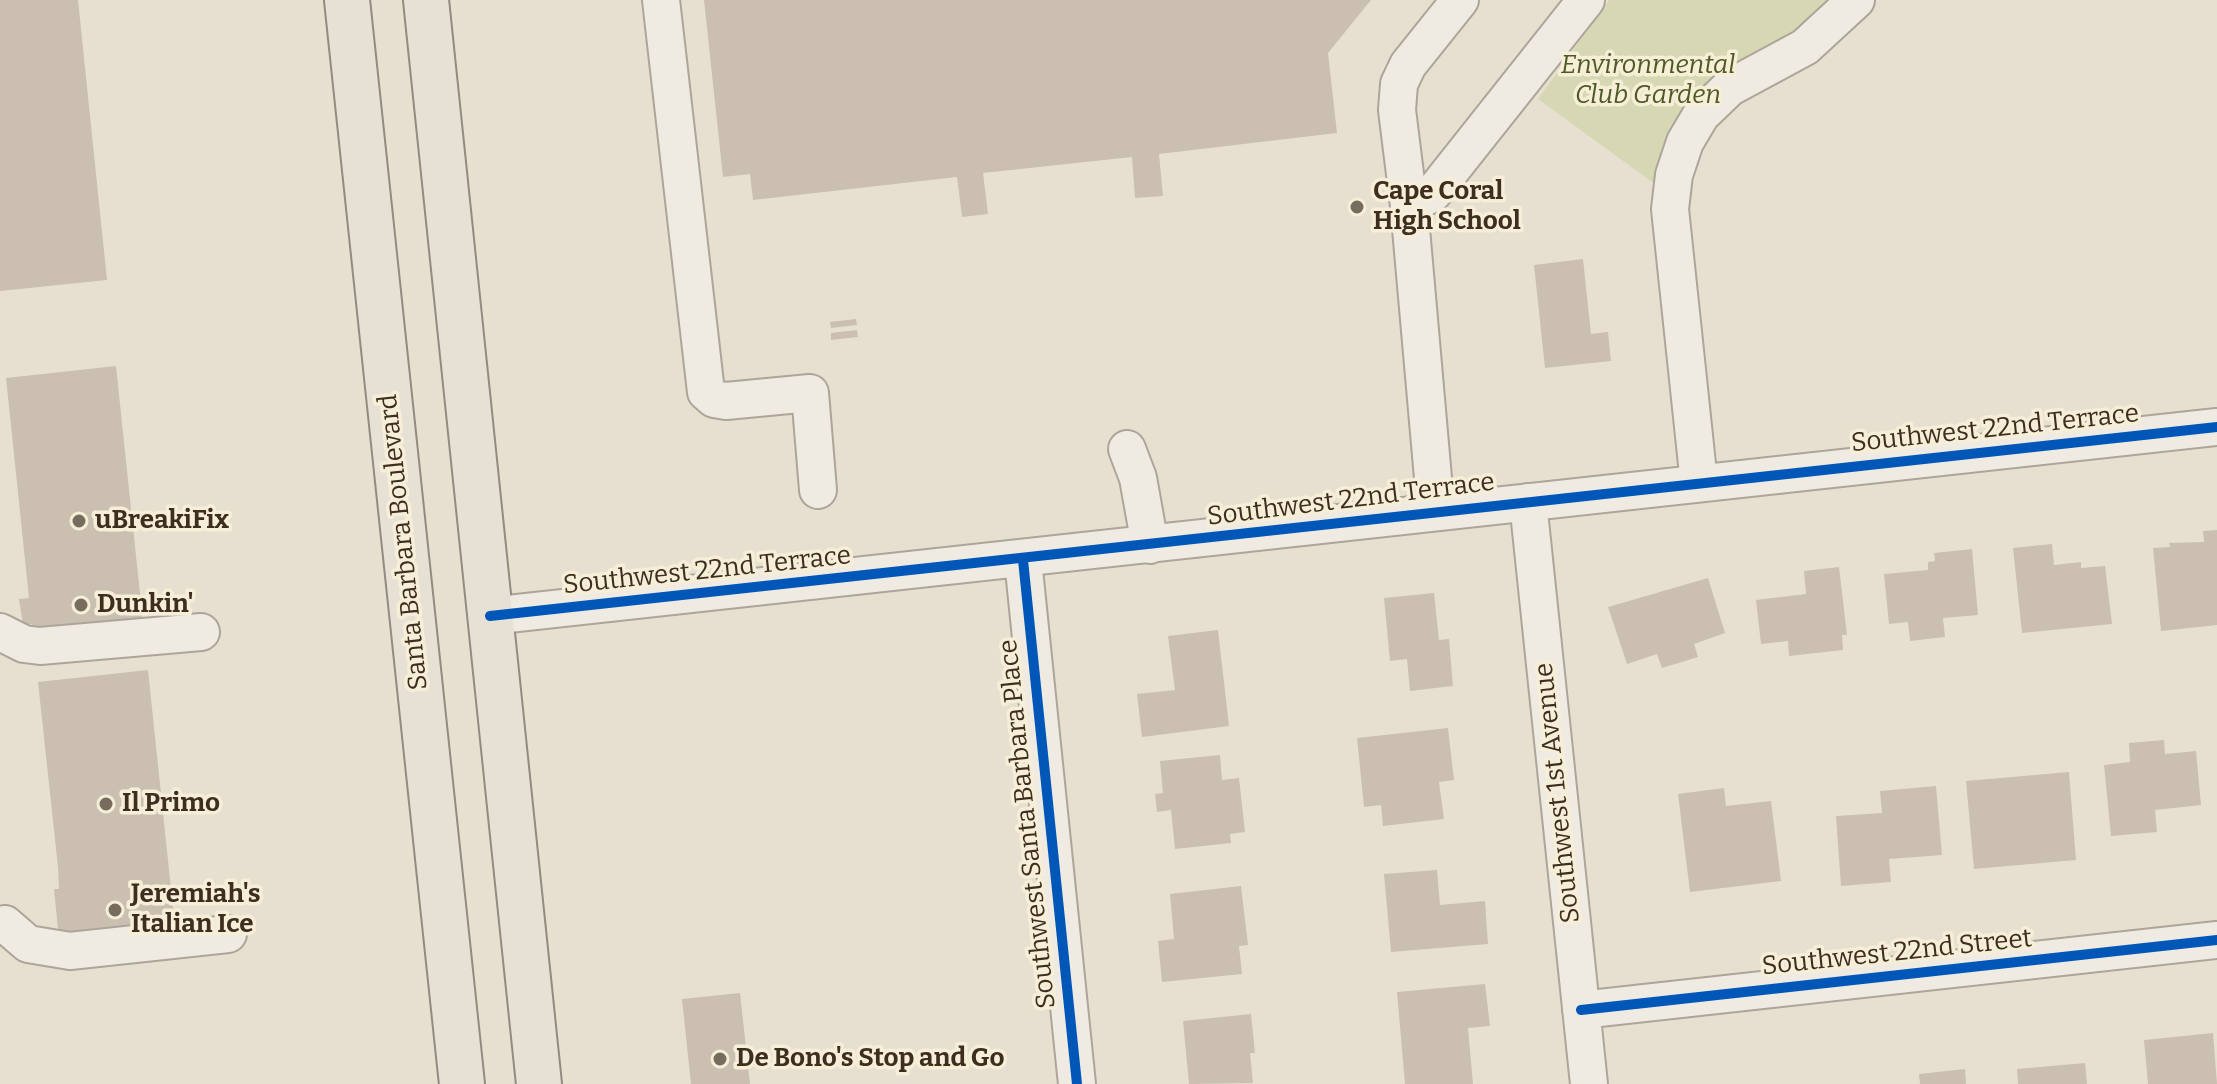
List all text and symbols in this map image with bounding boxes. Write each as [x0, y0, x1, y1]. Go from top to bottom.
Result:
park label: Environmental Club Garden [1561, 50, 1735, 112]
place label: Cape Coral High School [1373, 176, 1521, 238]
marker: Cape Coral High School [1348, 198, 1366, 216]
street label: Santa Barbara Boulevard [373, 392, 435, 692]
street label: Southwest 22nd Terrace [1850, 398, 2140, 460]
street label: Southwest 22nd Terrace [1206, 467, 1496, 533]
place label: uBreakiFix [95, 505, 229, 537]
marker: uBreakiFix [70, 512, 88, 530]
street label: Southwest 22nd Terrace [562, 540, 852, 602]
place label: Dunkin' [97, 589, 194, 621]
marker: Dunkin' [72, 596, 90, 614]
street label: Southwest Santa Barbara Place [993, 638, 1063, 1010]
street label: Southwest 1st Avenue [1529, 661, 1587, 925]
place label: Il Primo [122, 788, 220, 820]
marker: Il Primo [97, 795, 115, 813]
place label: Jeremiah's Italian Ice [131, 879, 260, 940]
marker: Jeremiah's Italian Ice [106, 901, 124, 919]
street label: Southwest 22nd Street [1760, 923, 2034, 983]
place label: De Bono's Stop and Go [736, 1043, 1005, 1075]
marker: De Bono's Stop and Go [711, 1050, 729, 1068]

